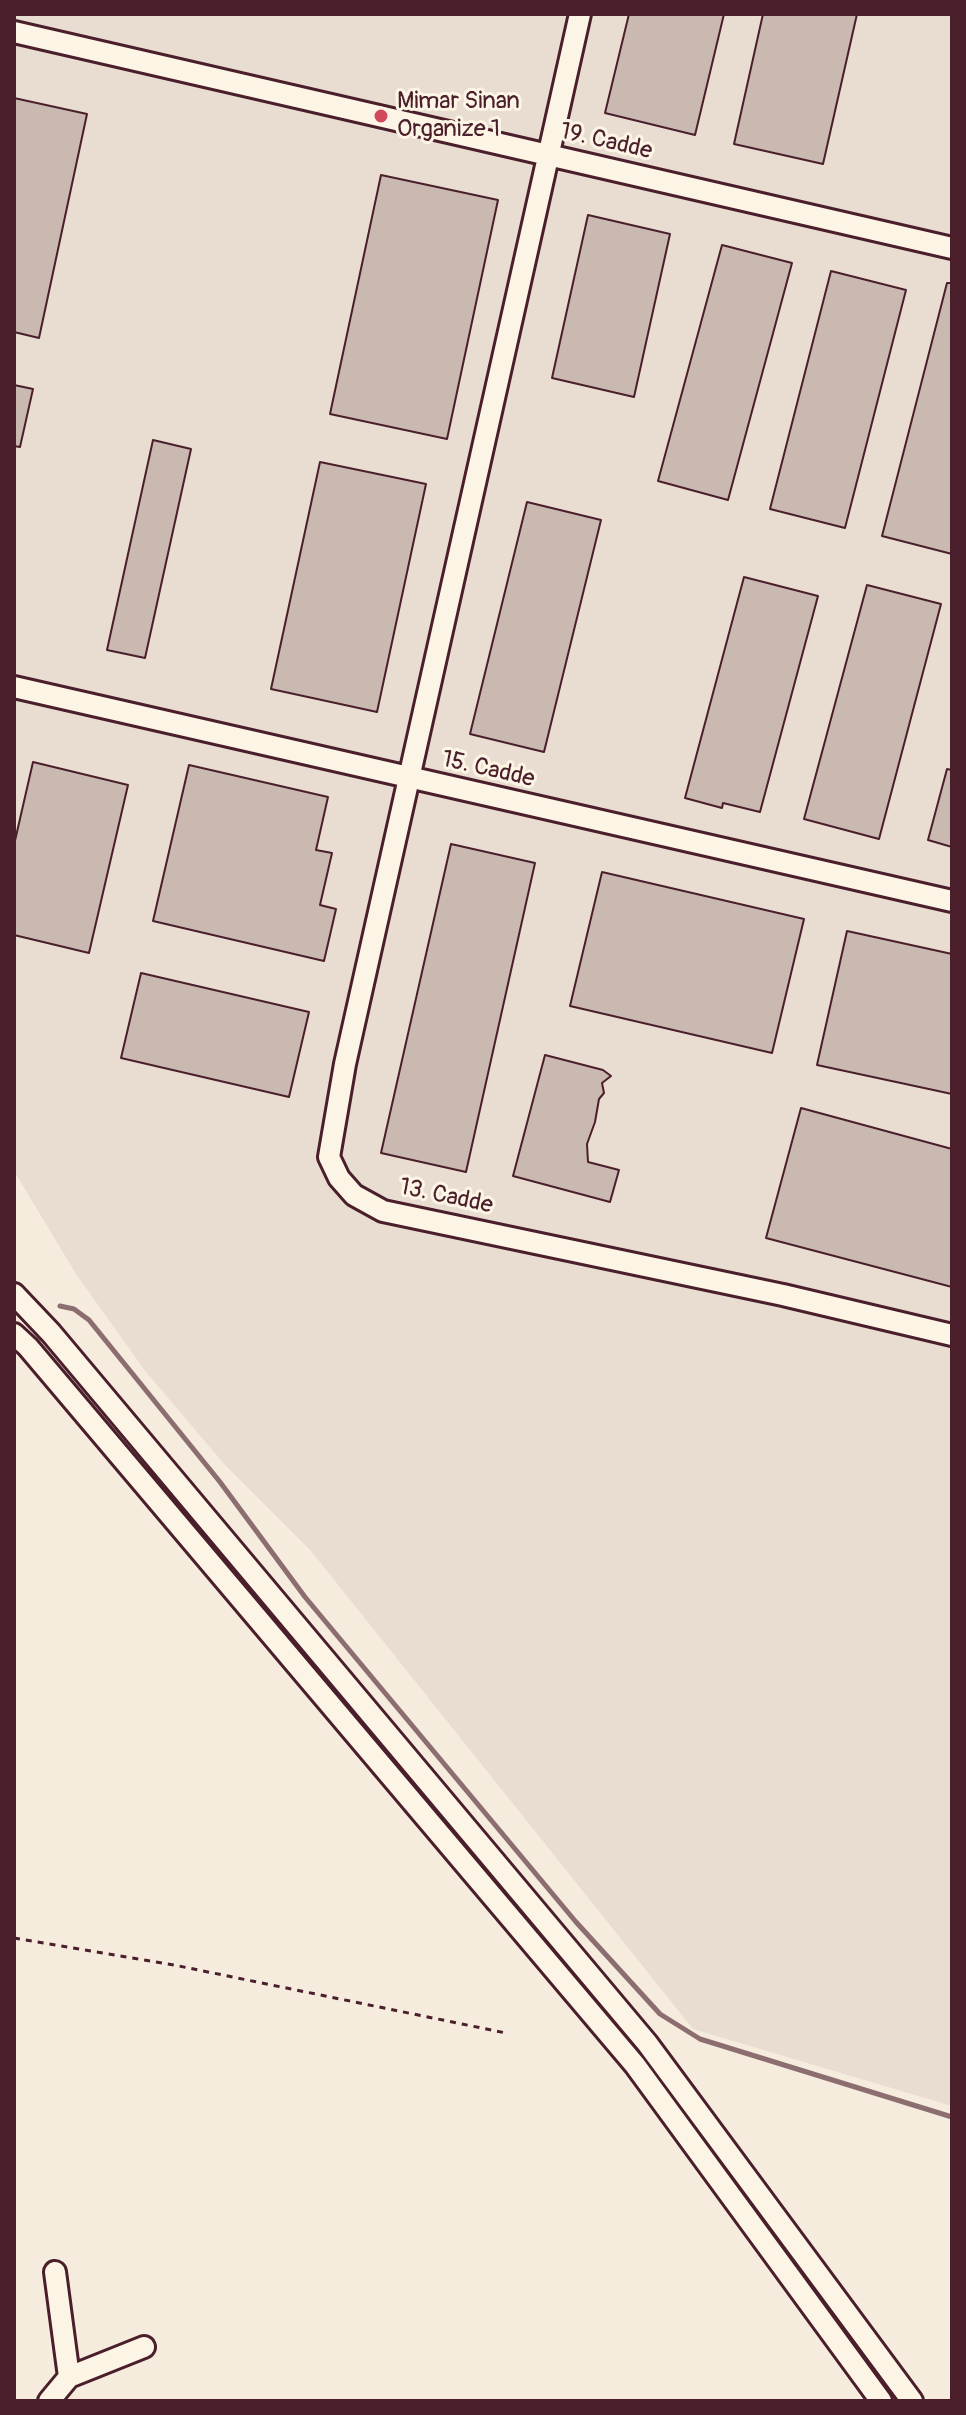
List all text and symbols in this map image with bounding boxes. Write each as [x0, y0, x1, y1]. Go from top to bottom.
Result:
place label: Mimar Sinan Organize 1 [397, 88, 520, 144]
marker: Mimar Sinan Organize 1 [372, 107, 390, 125]
street label: 19. Cadde [557, 117, 655, 167]
street label: 15. Cadde [439, 745, 537, 795]
street label: 13. Cadde [397, 1173, 495, 1221]

